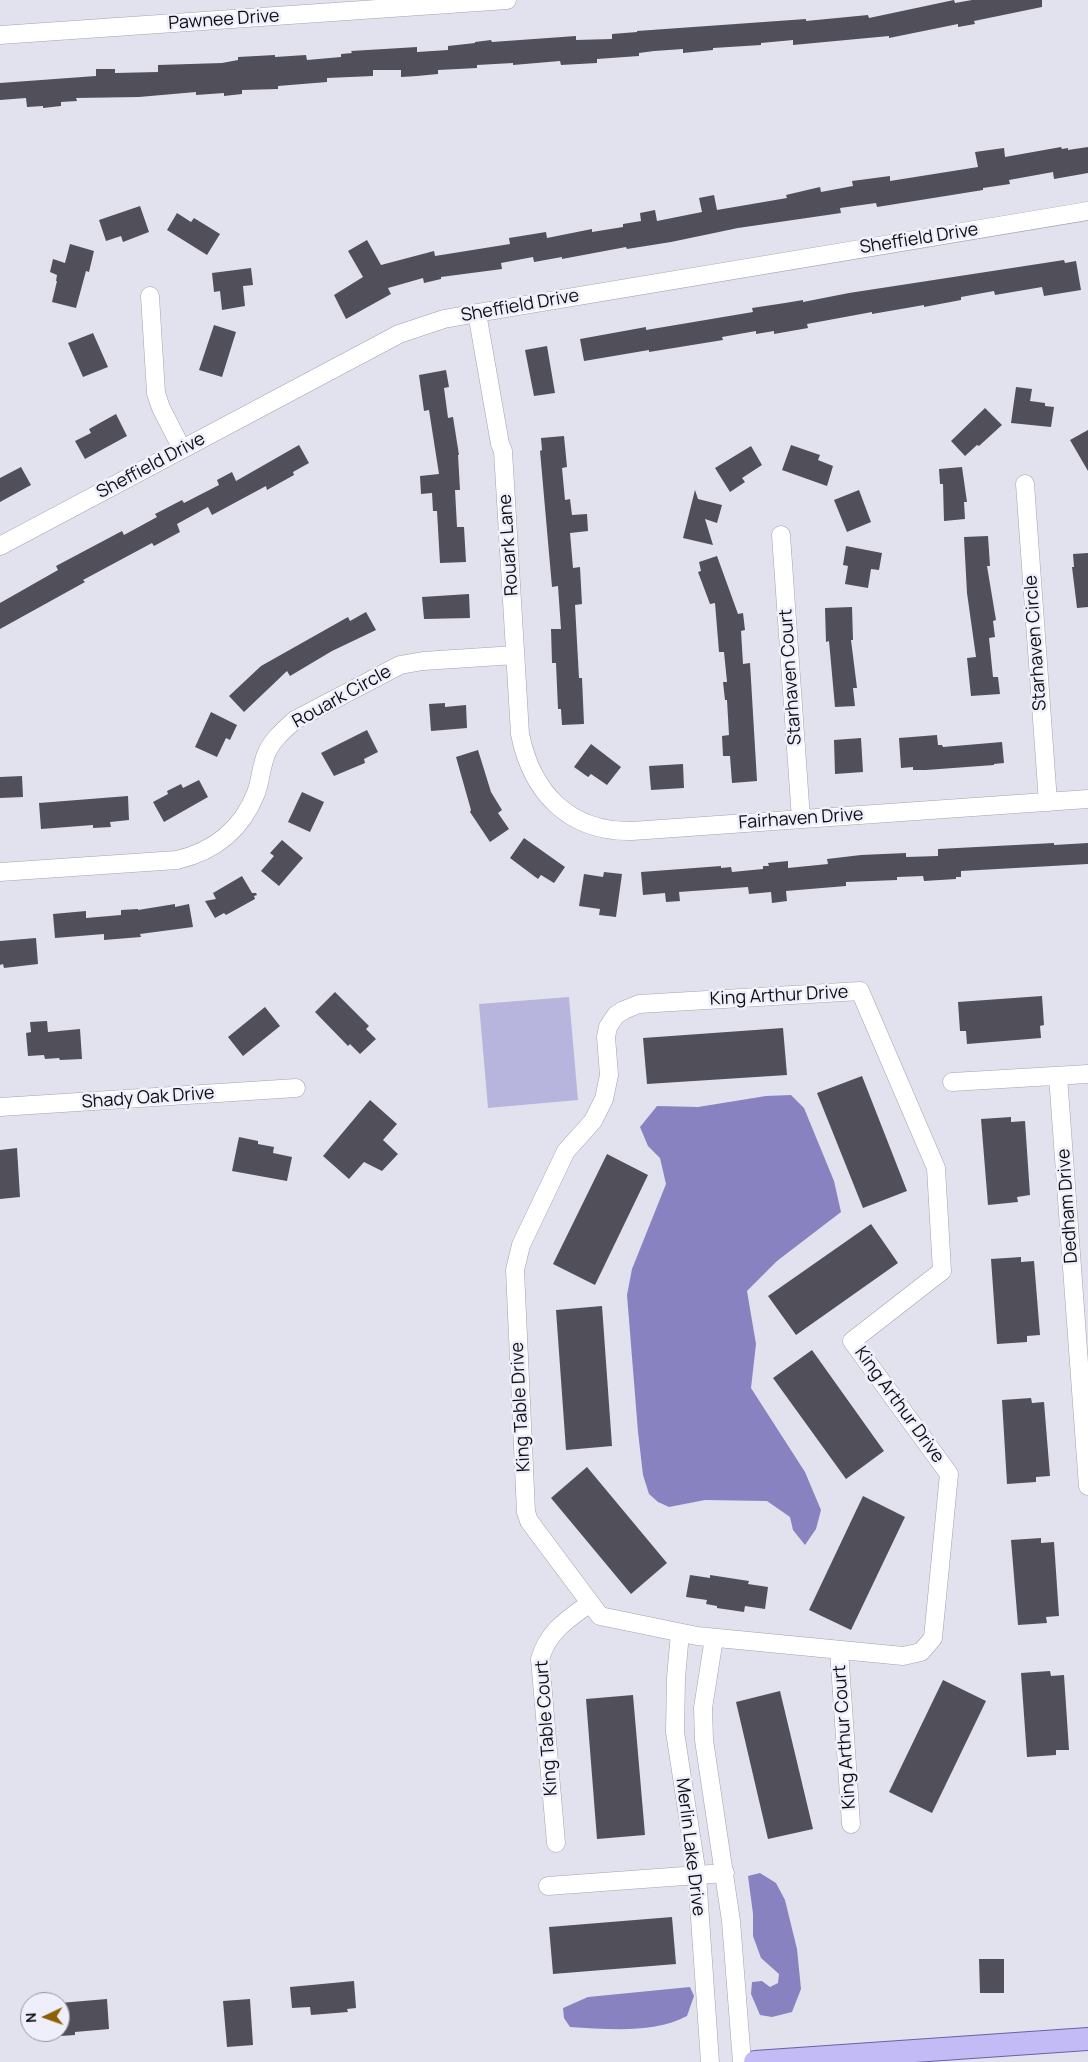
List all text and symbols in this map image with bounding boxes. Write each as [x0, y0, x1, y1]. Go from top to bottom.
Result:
street label: Pawnee Drive [168, 5, 280, 35]
street label: Sheffield Drive [858, 219, 980, 259]
street label: Sheffield Drive [459, 285, 581, 327]
street label: Sheffield Drive [93, 428, 209, 504]
street label: Rouark Lane [495, 493, 523, 597]
street label: Starhaven Circle [1020, 574, 1052, 712]
street label: Starhaven Court [775, 608, 807, 746]
street label: Rouark Circle [289, 661, 395, 733]
street label: Fairhaven Drive [738, 804, 864, 834]
street label: King Arthur Drive [709, 982, 849, 1010]
street label: Shady Oak Drive [81, 1083, 215, 1113]
street label: Dedham Drive [1053, 1148, 1083, 1264]
street label: King Table Drive [507, 1341, 535, 1473]
street label: King Arthur Drive [850, 1343, 948, 1467]
street label: King Table Court [531, 1659, 563, 1797]
street label: King Arthur Court [829, 1664, 861, 1810]
street label: Merlin Lake Drive [671, 1777, 709, 1917]
north arrow [20, 1992, 70, 2042]
text: N [21, 2012, 40, 2023]

